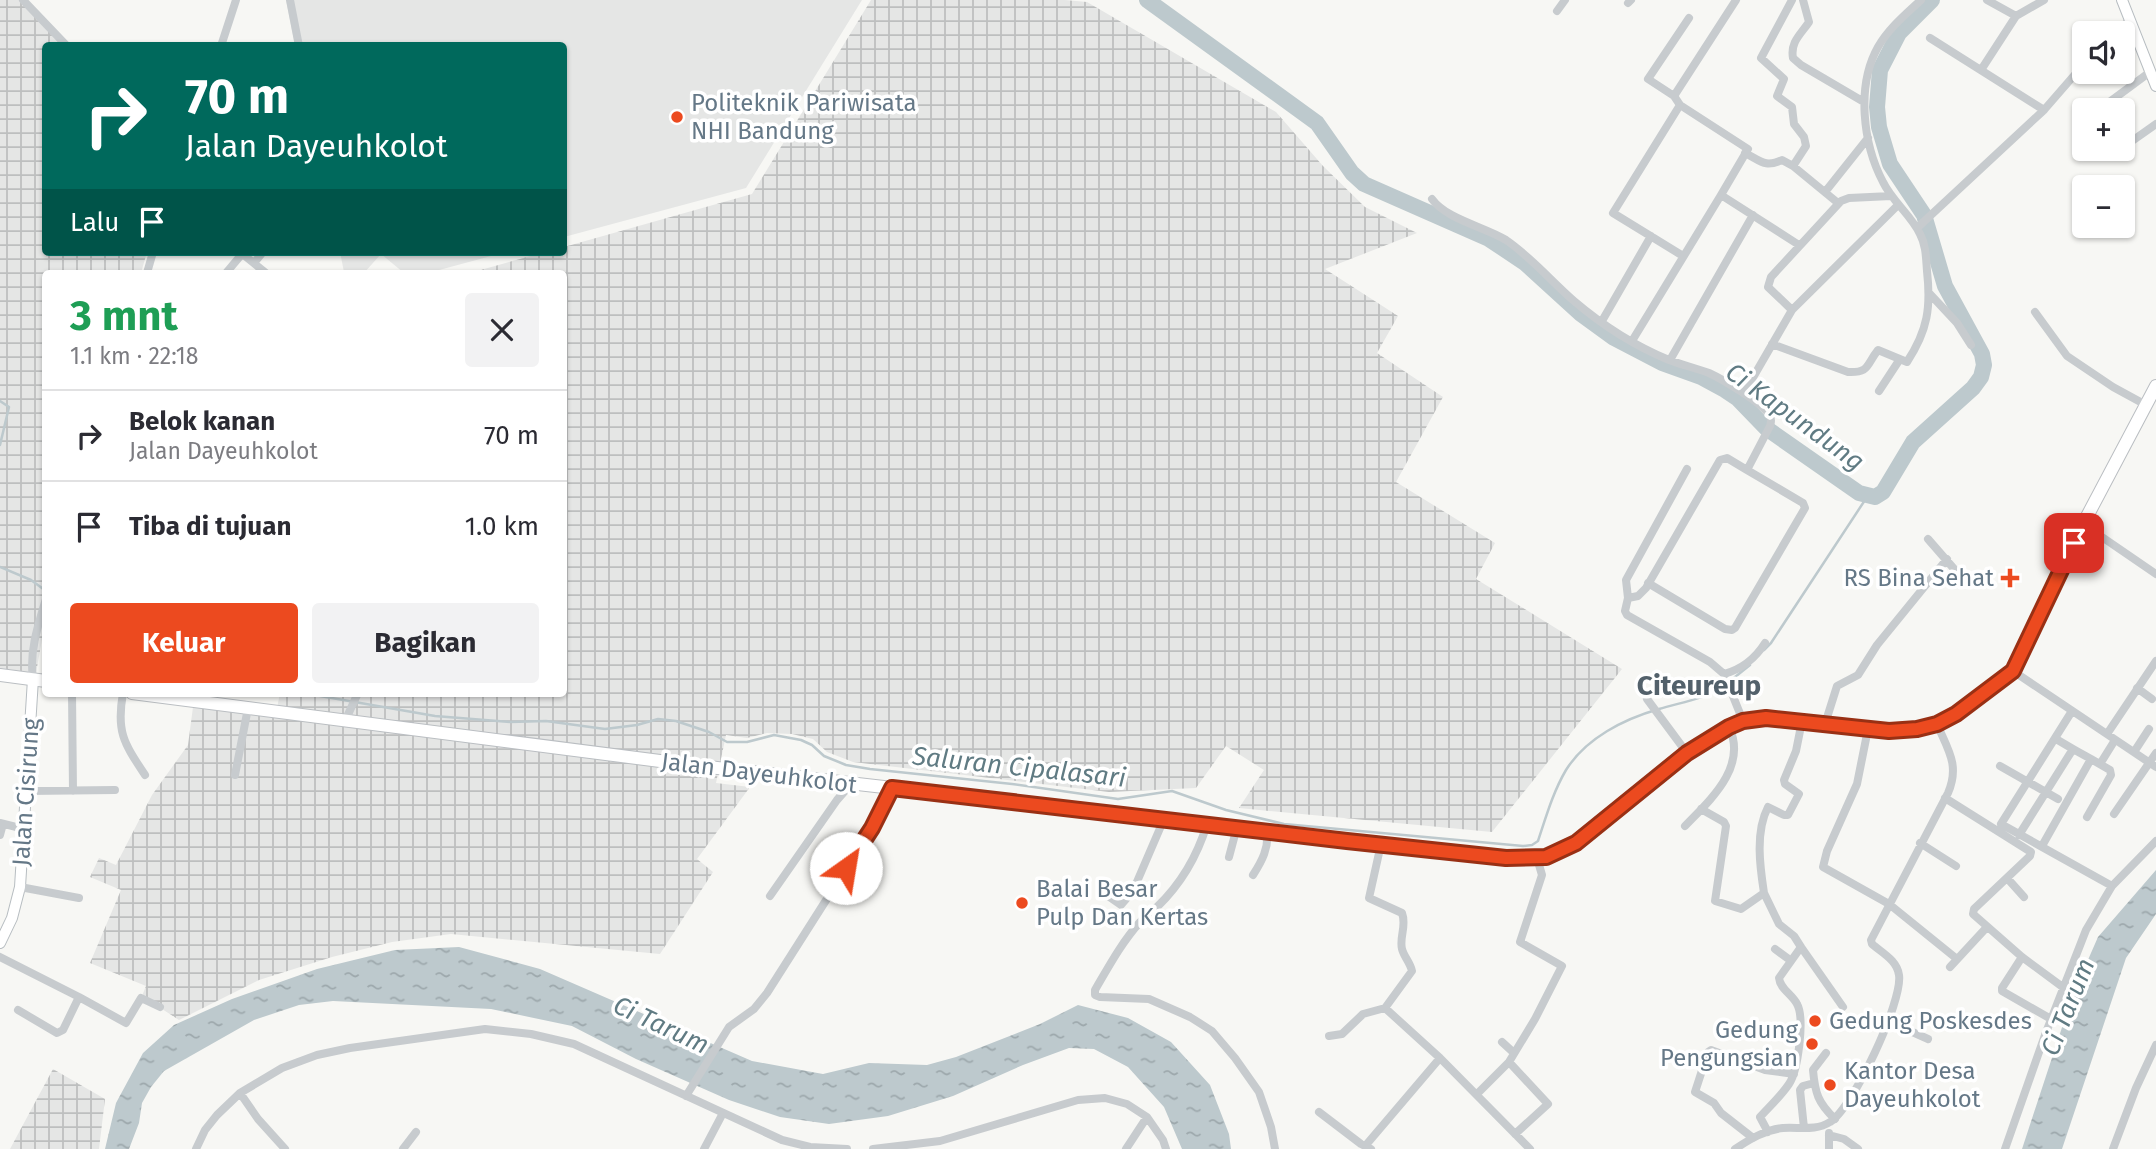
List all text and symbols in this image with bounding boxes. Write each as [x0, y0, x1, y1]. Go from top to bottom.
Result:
map controls [2072, 21, 2135, 238]
button: sound [2072, 21, 2135, 84]
text: 70 m [185, 67, 289, 126]
icon: right [70, 70, 161, 161]
place label: Politeknik Pariwisata NHI Bandung [691, 89, 916, 145]
button: + [2072, 98, 2135, 161]
marker: Politeknik Pariwisata NHI Bandung [669, 109, 685, 125]
text: Jalan Dayeuhkolot [185, 127, 448, 165]
button: − [2072, 175, 2135, 238]
icon: arrive [133, 203, 171, 241]
text: Lalu [70, 207, 119, 238]
text: 3 mnt [70, 291, 178, 341]
button: close [465, 293, 539, 367]
text: 1.1 km · 22:18 [70, 342, 198, 370]
water label: Ci Kapundung [1720, 356, 1870, 478]
text: Belok kanan [129, 406, 275, 437]
icon: right [70, 417, 108, 455]
text: 70 m [484, 420, 539, 451]
text: Jalan Dayeuhkolot [129, 437, 318, 465]
icon: arrive [70, 508, 108, 546]
text: Tiba di tujuan [129, 511, 291, 542]
text: 1.0 km [465, 511, 539, 542]
pin [2044, 513, 2104, 573]
icon: arrive [2055, 524, 2093, 562]
place label: RS Bina Sehat [1843, 564, 1994, 592]
marker: RS Bina Sehat [2000, 568, 2020, 588]
button: Keluar [70, 603, 298, 683]
button: Bagikan [312, 603, 539, 683]
district label: Citeureup [1637, 669, 1761, 702]
street label: Jalan Cisirung [7, 716, 45, 867]
water label: Saluran Cipalasari [910, 740, 1127, 794]
street label: Jalan Dayeuhkolot [660, 747, 859, 799]
position arrow [809, 831, 883, 905]
place label: Balai Besar Pulp Dan Kertas [1036, 875, 1208, 931]
marker: Balai Besar Pulp Dan Kertas [1014, 895, 1030, 911]
water label: Ci Tarum [2035, 954, 2101, 1060]
water label: Ci Tarum [608, 989, 714, 1061]
place label: Gedung Poskesdes [1829, 1007, 2032, 1035]
marker: Gedung Poskesdes [1807, 1013, 1823, 1029]
place label: Gedung Pengungsian [1660, 1016, 1799, 1072]
marker: Gedung Pengungsian [1804, 1036, 1820, 1052]
place label: Kantor Desa Dayeuhkolot [1844, 1057, 1981, 1113]
marker: Kantor Desa Dayeuhkolot [1822, 1077, 1838, 1093]

